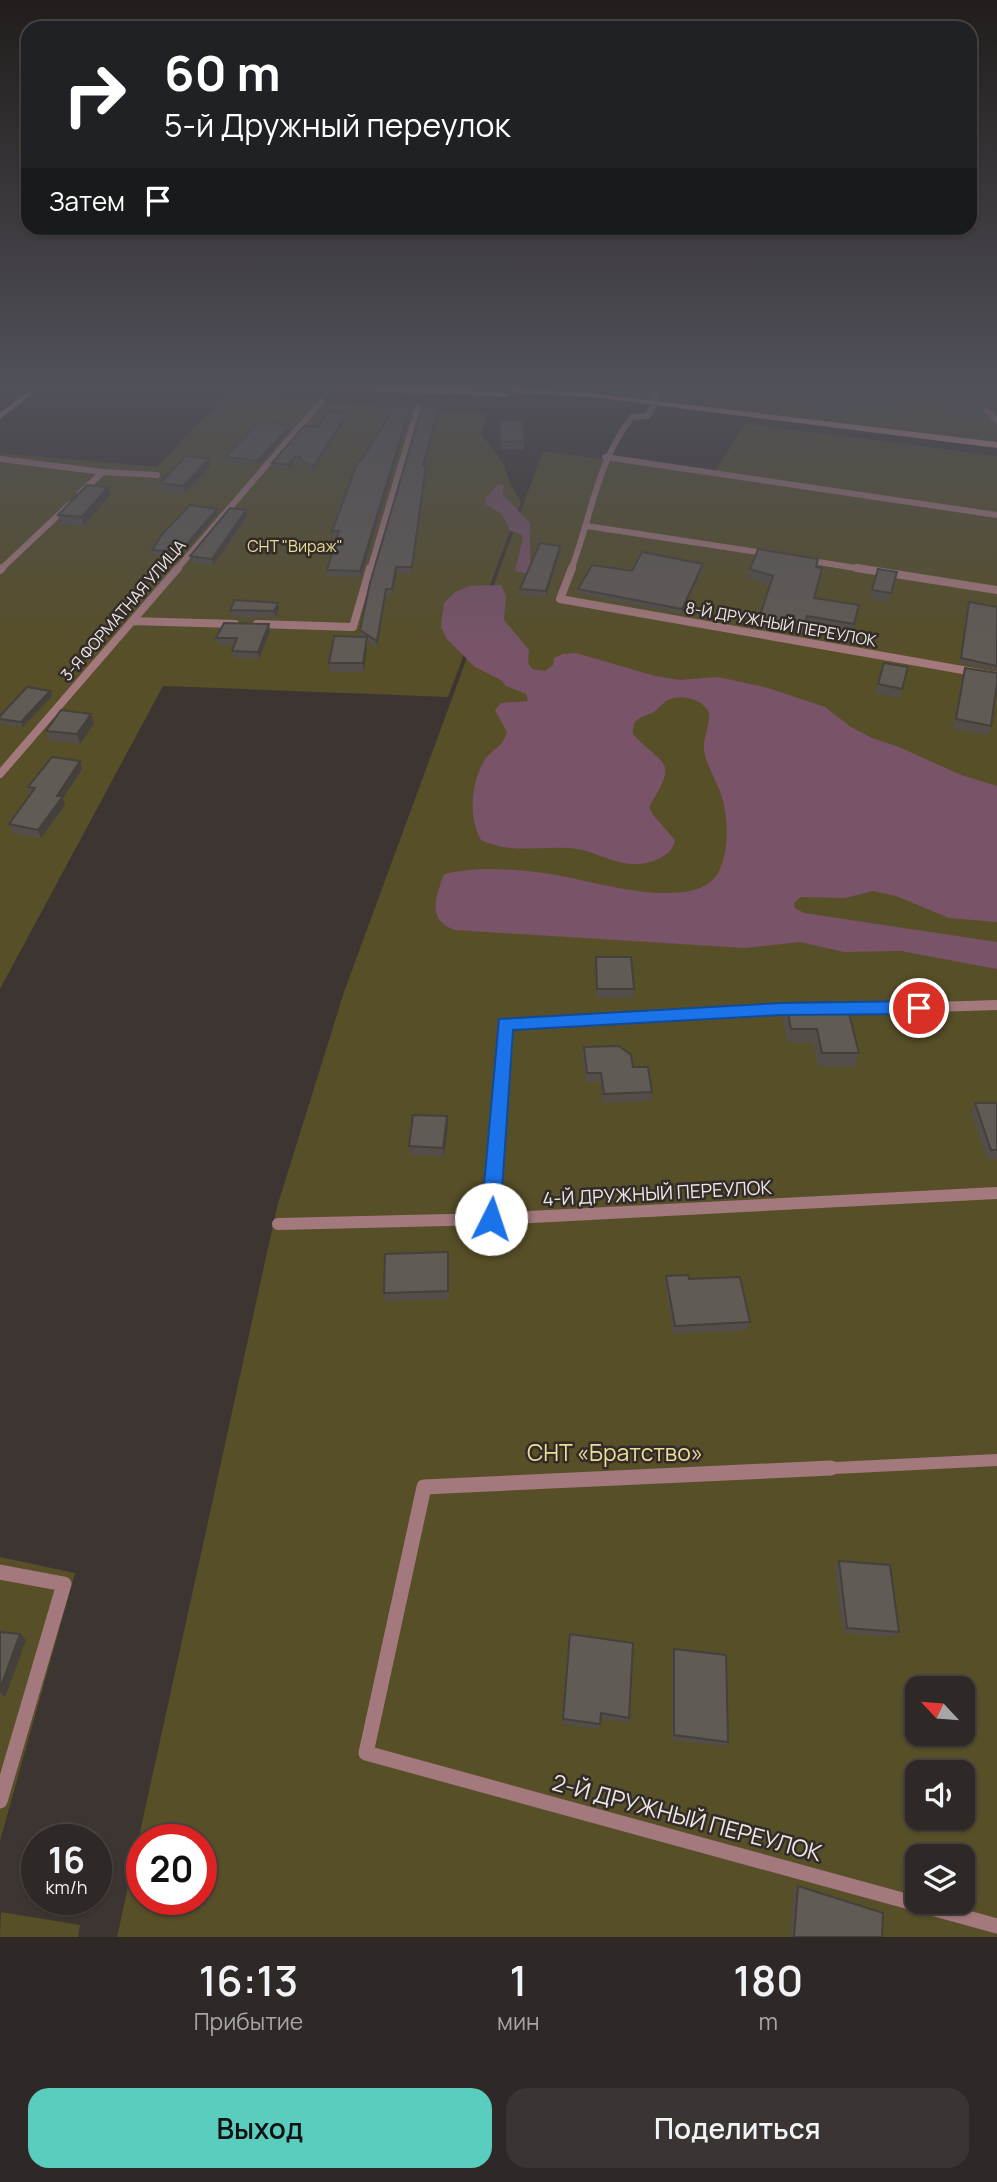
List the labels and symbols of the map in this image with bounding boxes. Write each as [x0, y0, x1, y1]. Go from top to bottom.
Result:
street label: 3-Я ФОРМАТНАЯ УЛИЦА [55, 535, 191, 685]
park label: СНТ "Вираж" [247, 535, 343, 557]
street label: 8-Й ДРУЖНЫЙ ПЕРЕУЛОК [684, 596, 879, 652]
pin [889, 978, 949, 1038]
street label: 4-Й ДРУЖНЫЙ ПЕРЕУЛОК [542, 1174, 773, 1212]
position arrow [454, 1182, 528, 1256]
park label: СНТ «Братство» [527, 1436, 703, 1468]
north arrow [905, 1676, 975, 1746]
street label: 2-Й ДРУЖНЫЙ ПЕРЕУЛОК [549, 1766, 826, 1869]
speed limit sign: 20 [126, 1824, 217, 1915]

